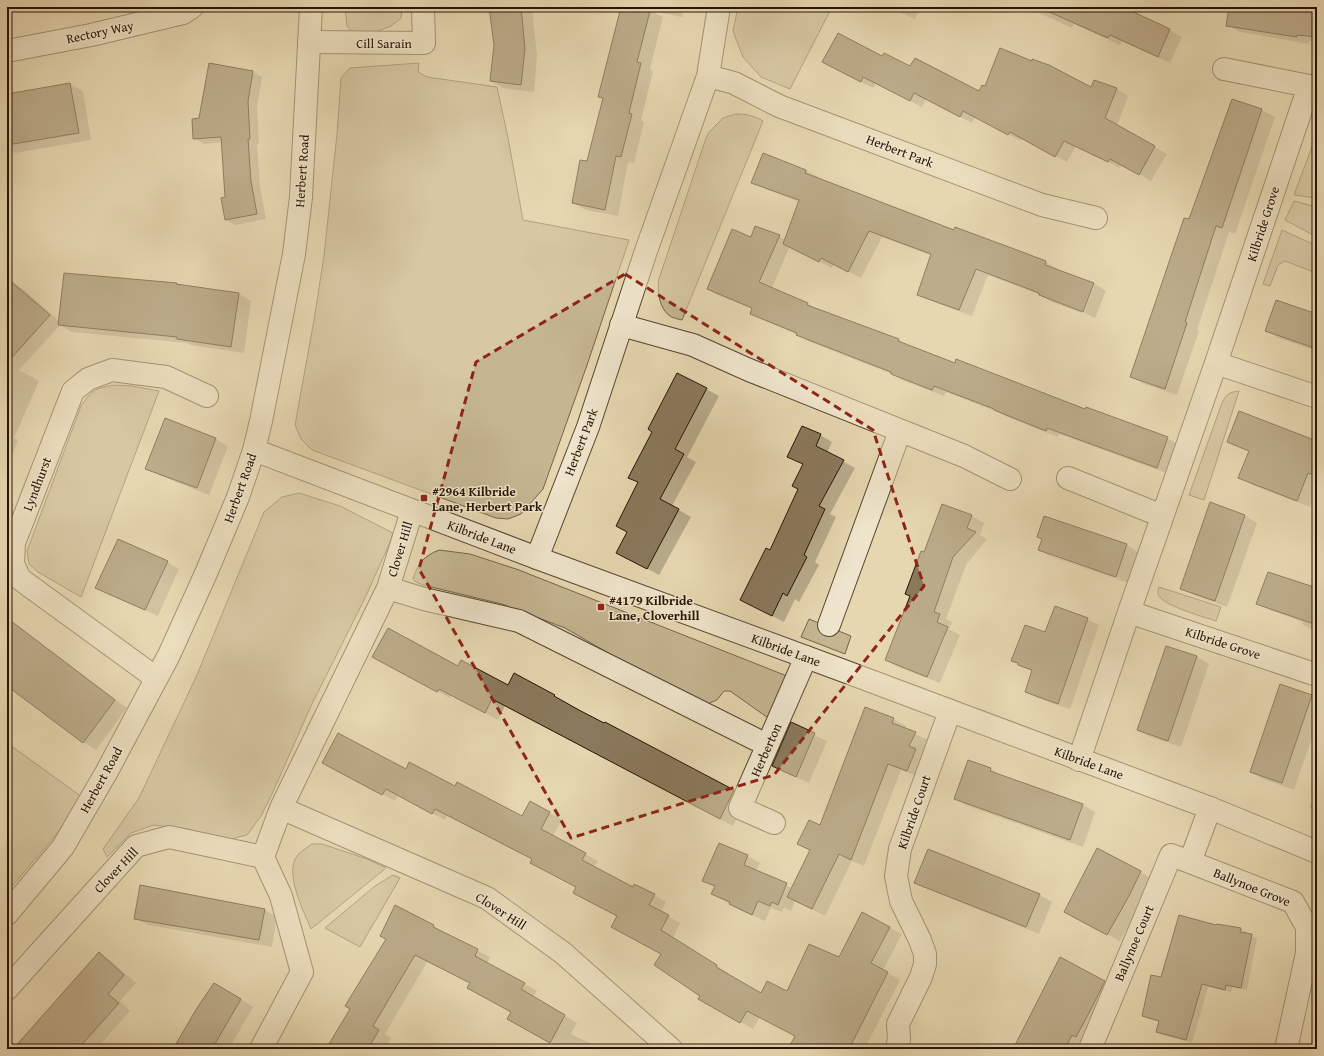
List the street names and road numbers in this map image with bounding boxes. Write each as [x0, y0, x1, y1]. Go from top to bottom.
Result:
street label: Rectory Way [65, 15, 136, 48]
street label: Cill Sarain [356, 34, 413, 53]
street label: Herbert Park [864, 129, 937, 173]
street label: Herbert Road [290, 134, 314, 208]
street label: Kilbride Grove [1242, 184, 1284, 264]
street label: Herbert Park [559, 405, 603, 478]
street label: Herbert Road [219, 450, 261, 526]
street label: Lyndhurst [18, 454, 56, 514]
street label: Kilbride Lane [445, 515, 519, 559]
street label: Clover Hill [383, 519, 418, 579]
street label: Kilbride Grove [1183, 622, 1263, 664]
street label: Kilbride Lane [749, 629, 823, 671]
street label: Herberton [746, 720, 787, 780]
street label: Kilbride Lane [1052, 742, 1126, 784]
street label: Herbert Road [75, 743, 127, 816]
street label: Kilbride Court [892, 772, 936, 852]
street label: Clover Hill [89, 843, 143, 897]
street label: Ballynoe Grove [1211, 863, 1293, 911]
street label: Clover Hill [472, 887, 530, 935]
street label: Ballynoe Court [1109, 902, 1159, 984]

